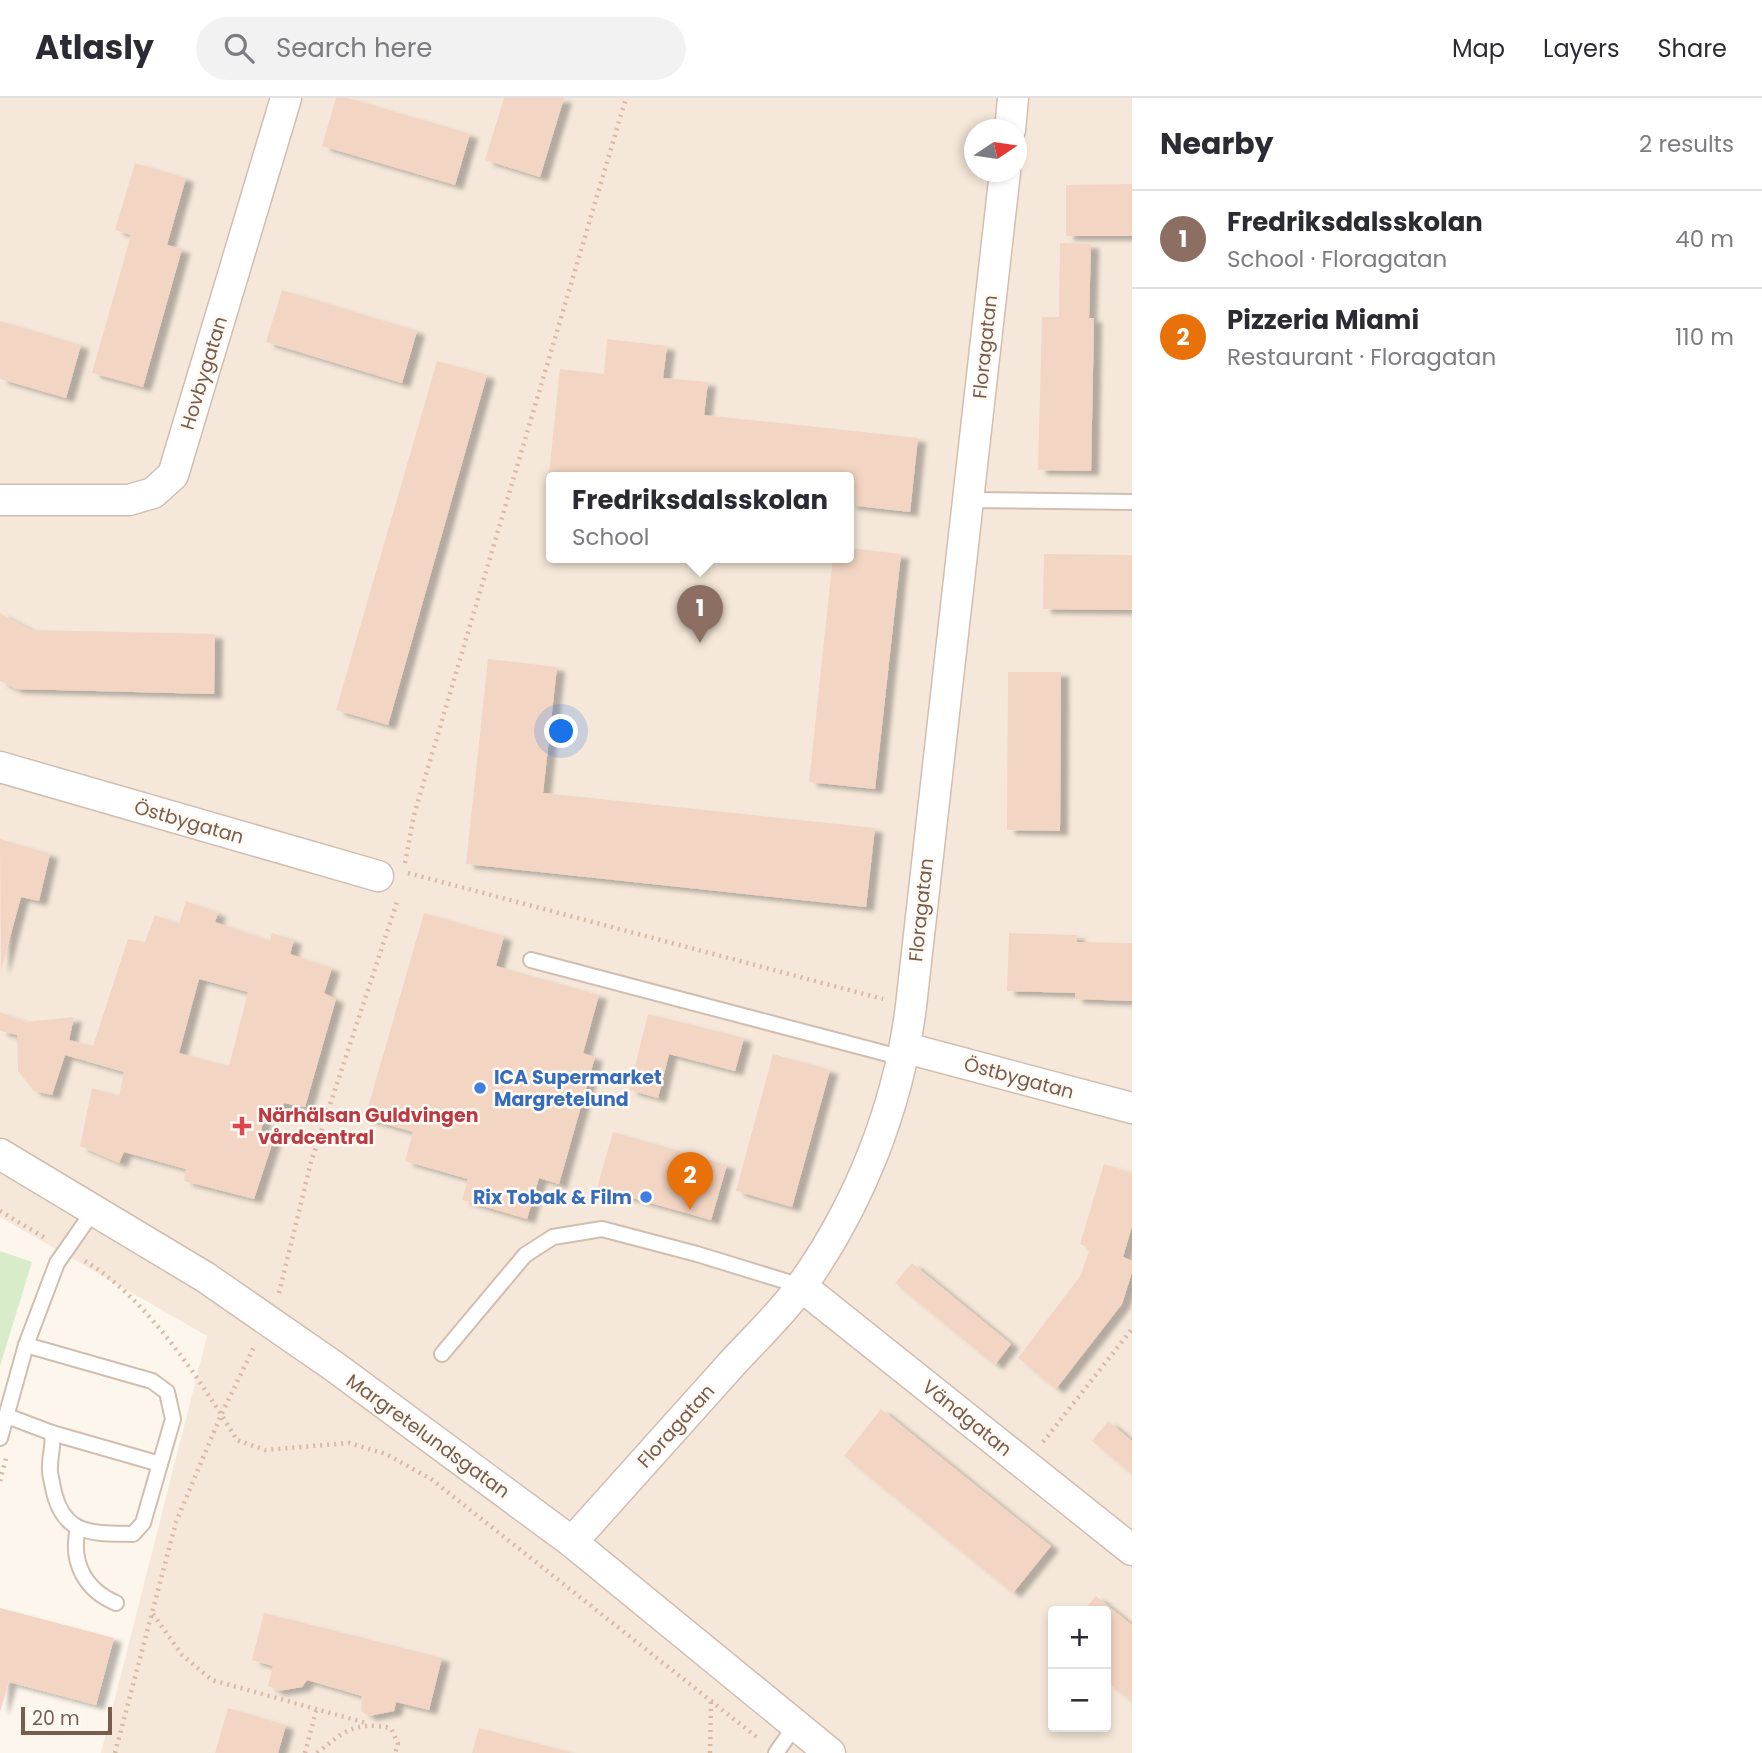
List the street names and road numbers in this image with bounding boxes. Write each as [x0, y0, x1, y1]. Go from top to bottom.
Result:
street label: Floragatan [966, 294, 1004, 400]
street label: Hovbygatan [174, 313, 234, 433]
street label: Östbygatan [131, 793, 247, 851]
street label: Floragatan [902, 857, 940, 963]
street label: Östbygatan [961, 1050, 1077, 1106]
street label: Margretelundsgatan [341, 1367, 515, 1505]
street label: Vändgatan [916, 1373, 1018, 1463]
street label: Floragatan [631, 1378, 721, 1474]

